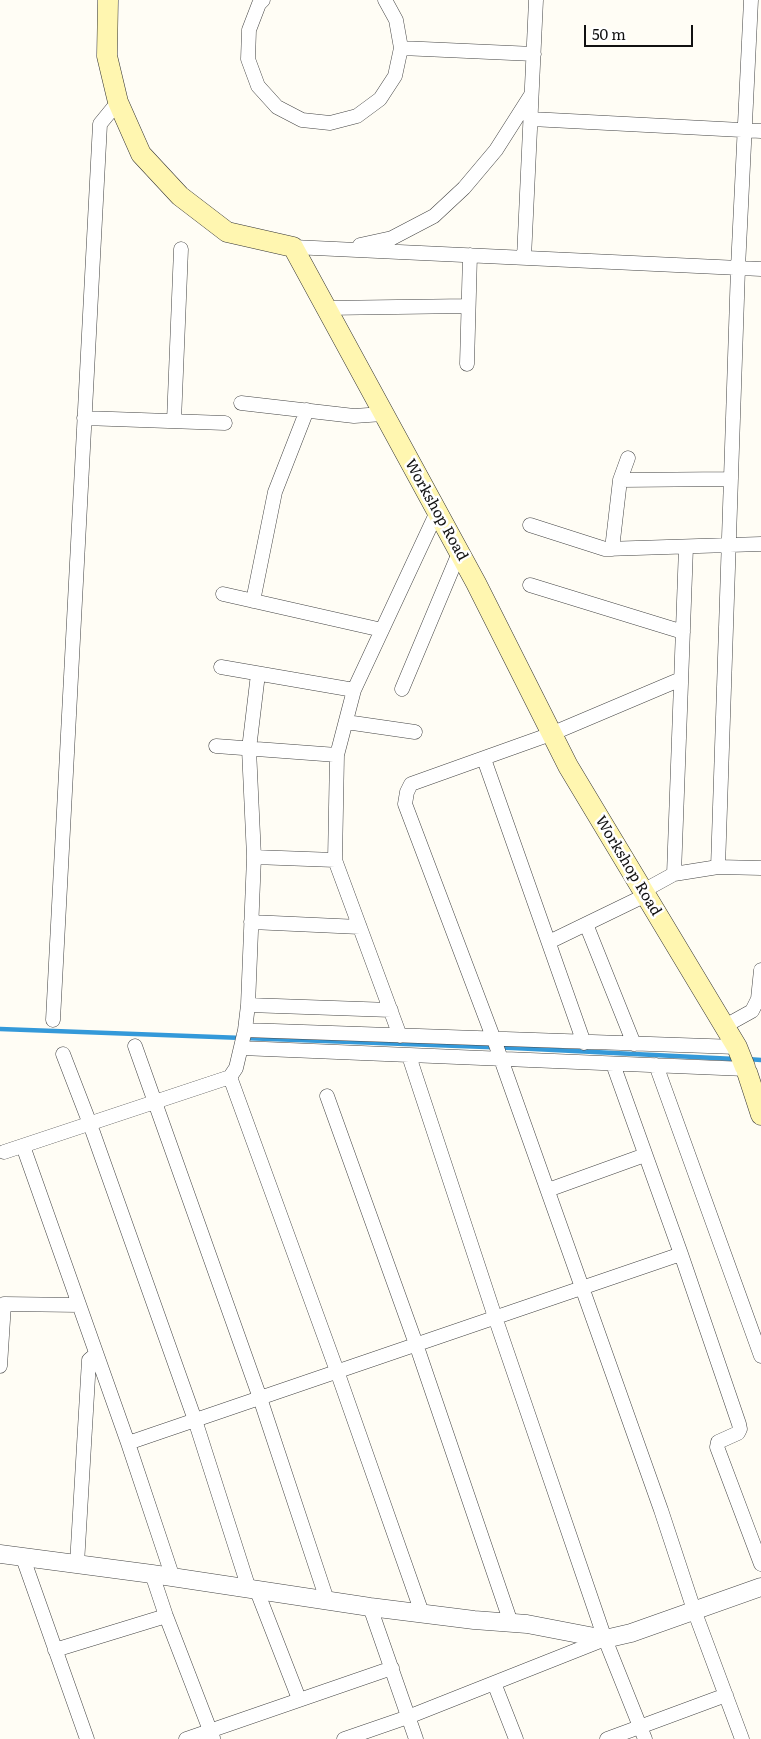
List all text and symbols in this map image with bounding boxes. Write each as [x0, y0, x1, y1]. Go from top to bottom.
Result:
scale bar [586, 15, 695, 47]
text: 50 m [592, 22, 626, 45]
street label: Workshop Road [401, 456, 471, 564]
street label: Workshop Road [591, 813, 665, 919]

